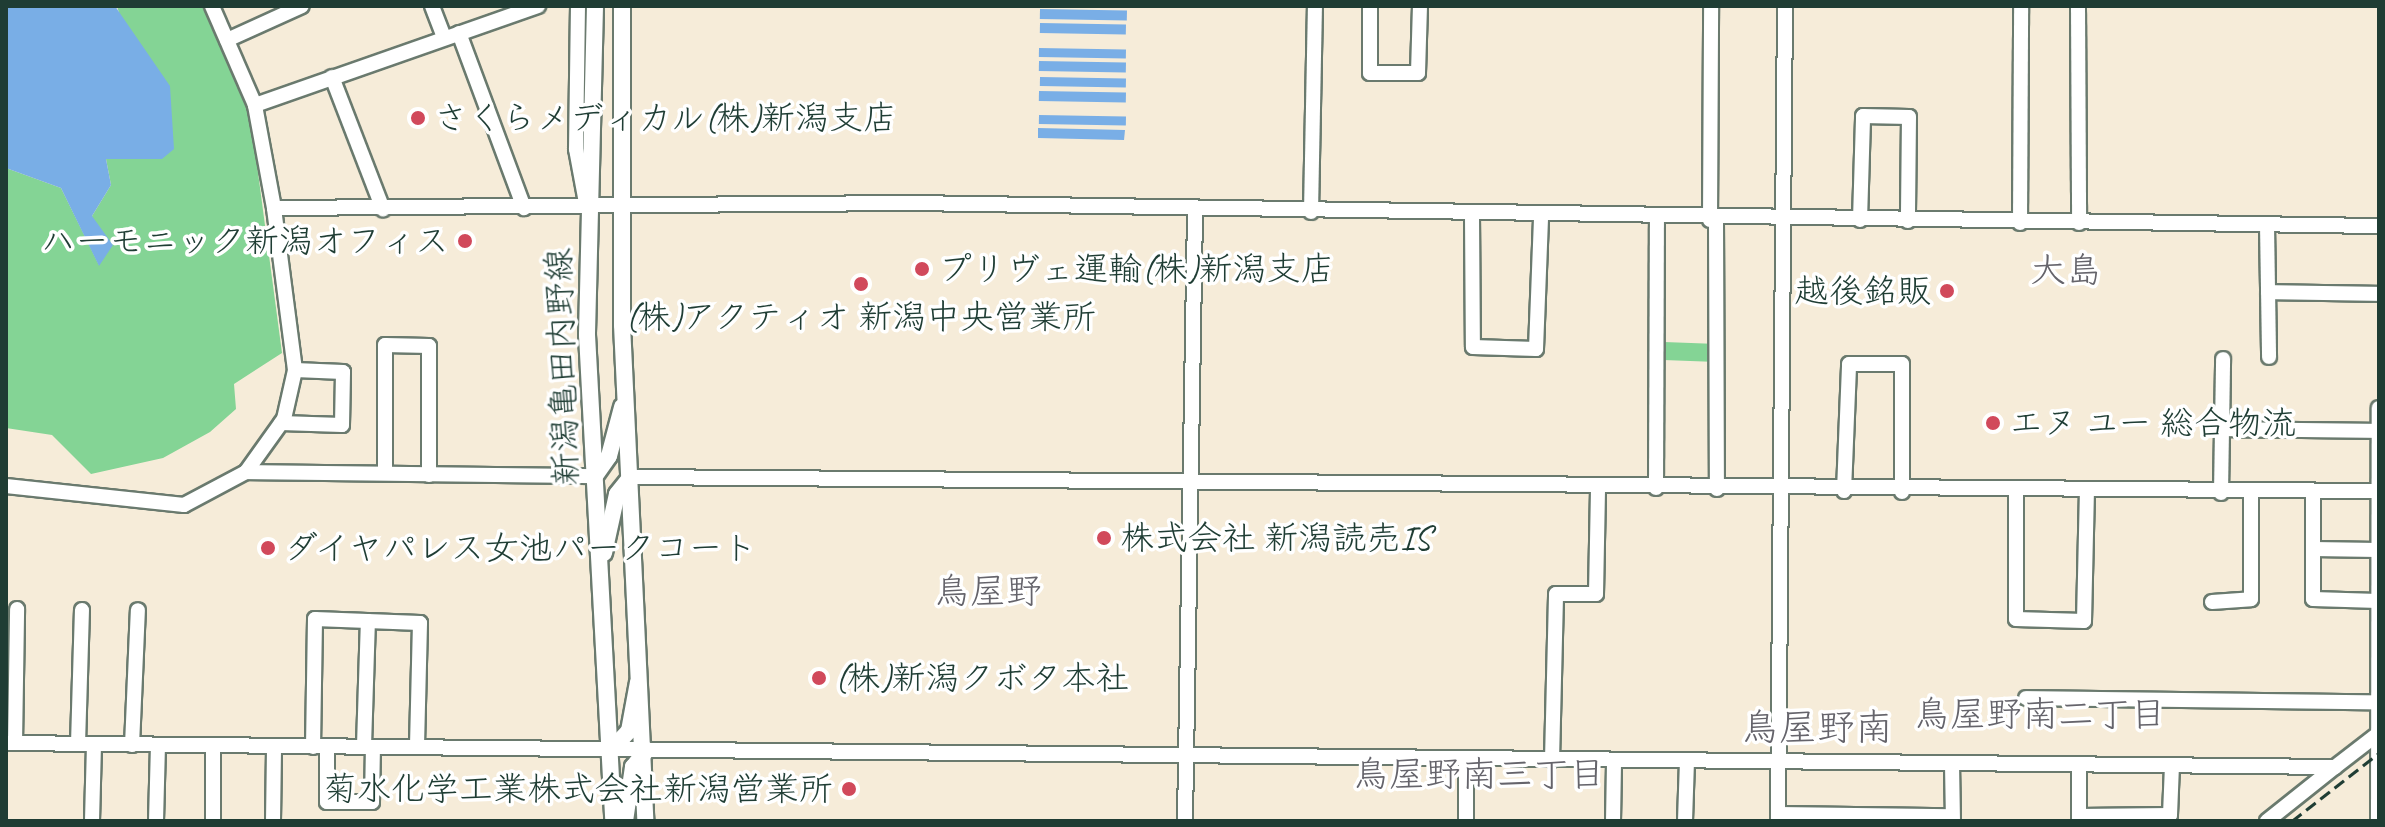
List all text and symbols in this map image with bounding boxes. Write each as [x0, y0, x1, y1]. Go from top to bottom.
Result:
place label: さくらメディカル(株)新潟支店 [434, 98, 898, 138]
marker: さくらメディカル(株)新潟支店 [409, 109, 427, 127]
place label: ハーモニック新潟オフィス [41, 221, 449, 261]
marker: ハーモニック新潟オフィス [456, 232, 474, 250]
street label: 新潟亀田内野線 [537, 247, 587, 487]
place label: プリヴェ運輸(株)新潟支店 [938, 249, 1334, 289]
district label: 大島 [2030, 249, 2102, 293]
marker: プリヴェ運輸(株)新潟支店 [913, 260, 931, 278]
place label: 越後銘販 [1795, 271, 1931, 311]
marker: (株)アクティオ 新潟中央営業所 [852, 275, 870, 293]
marker: 越後銘販 [1938, 282, 1956, 300]
place label: (株)アクティオ 新潟中央営業所 [625, 297, 1097, 337]
place label: エヌ ユー 総合物流 [2009, 403, 2296, 443]
marker: エヌ ユー 総合物流 [1984, 414, 2002, 432]
place label: 株式会社 新潟読売IS [1120, 518, 1430, 558]
place label: ダイヤパレス女池パークコート [284, 528, 760, 568]
marker: 株式会社 新潟読売IS [1095, 529, 1113, 547]
marker: ダイヤパレス女池パークコート [259, 539, 277, 557]
district label: 鳥屋野 [934, 570, 1042, 614]
place label: (株)新潟クボタ本社 [835, 658, 1129, 698]
marker: (株)新潟クボタ本社 [810, 669, 828, 687]
district label: 鳥屋野南二丁目 [1914, 693, 2166, 737]
district label: 鳥屋野南 [1741, 705, 1893, 751]
district label: 鳥屋野南三丁目 [1353, 753, 1605, 797]
place label: 菊水化学工業株式会社新潟営業所 [323, 769, 833, 809]
marker: 菊水化学工業株式会社新潟営業所 [840, 780, 858, 798]

